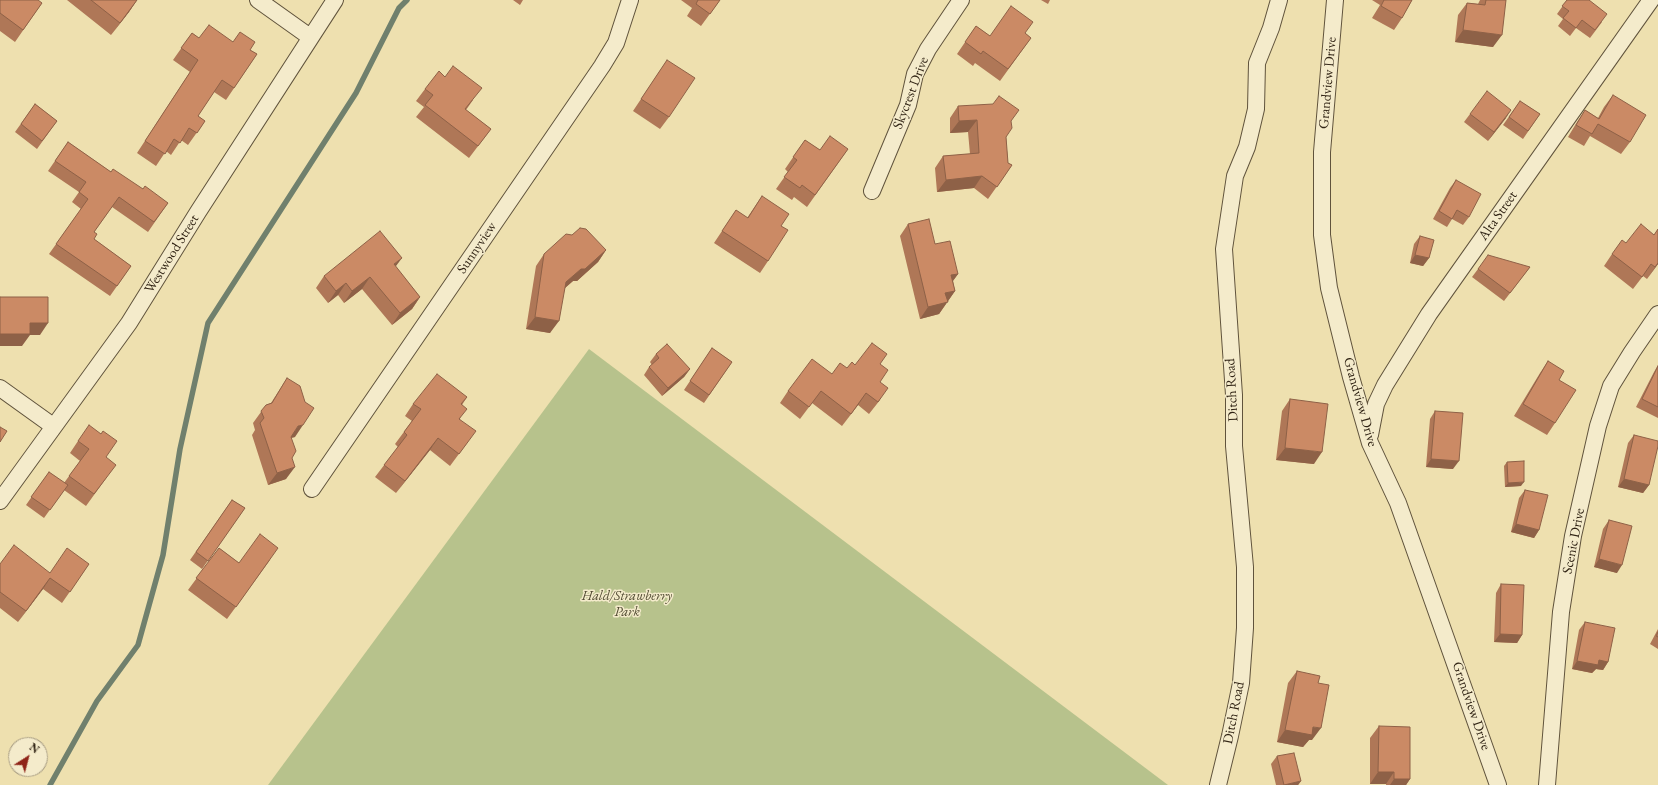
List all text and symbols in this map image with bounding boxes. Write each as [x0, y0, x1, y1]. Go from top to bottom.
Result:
street label: Grandview Drive [1316, 36, 1340, 130]
street label: Skycrest Drive [890, 54, 932, 132]
street label: Alta Street [1475, 188, 1521, 244]
street label: Westwood Street [141, 212, 203, 296]
street label: Sunnyview [454, 219, 500, 277]
street label: Grandview Drive [1339, 355, 1381, 449]
street label: Ditch Road [1222, 358, 1242, 422]
street label: Scenic Drive [1559, 507, 1589, 575]
park label: Hald/Strawberry Park [582, 588, 672, 620]
street label: Grandview Drive [1448, 660, 1494, 752]
street label: Ditch Road [1220, 680, 1248, 746]
north arrow [8, 737, 48, 777]
text: N [27, 740, 42, 756]

